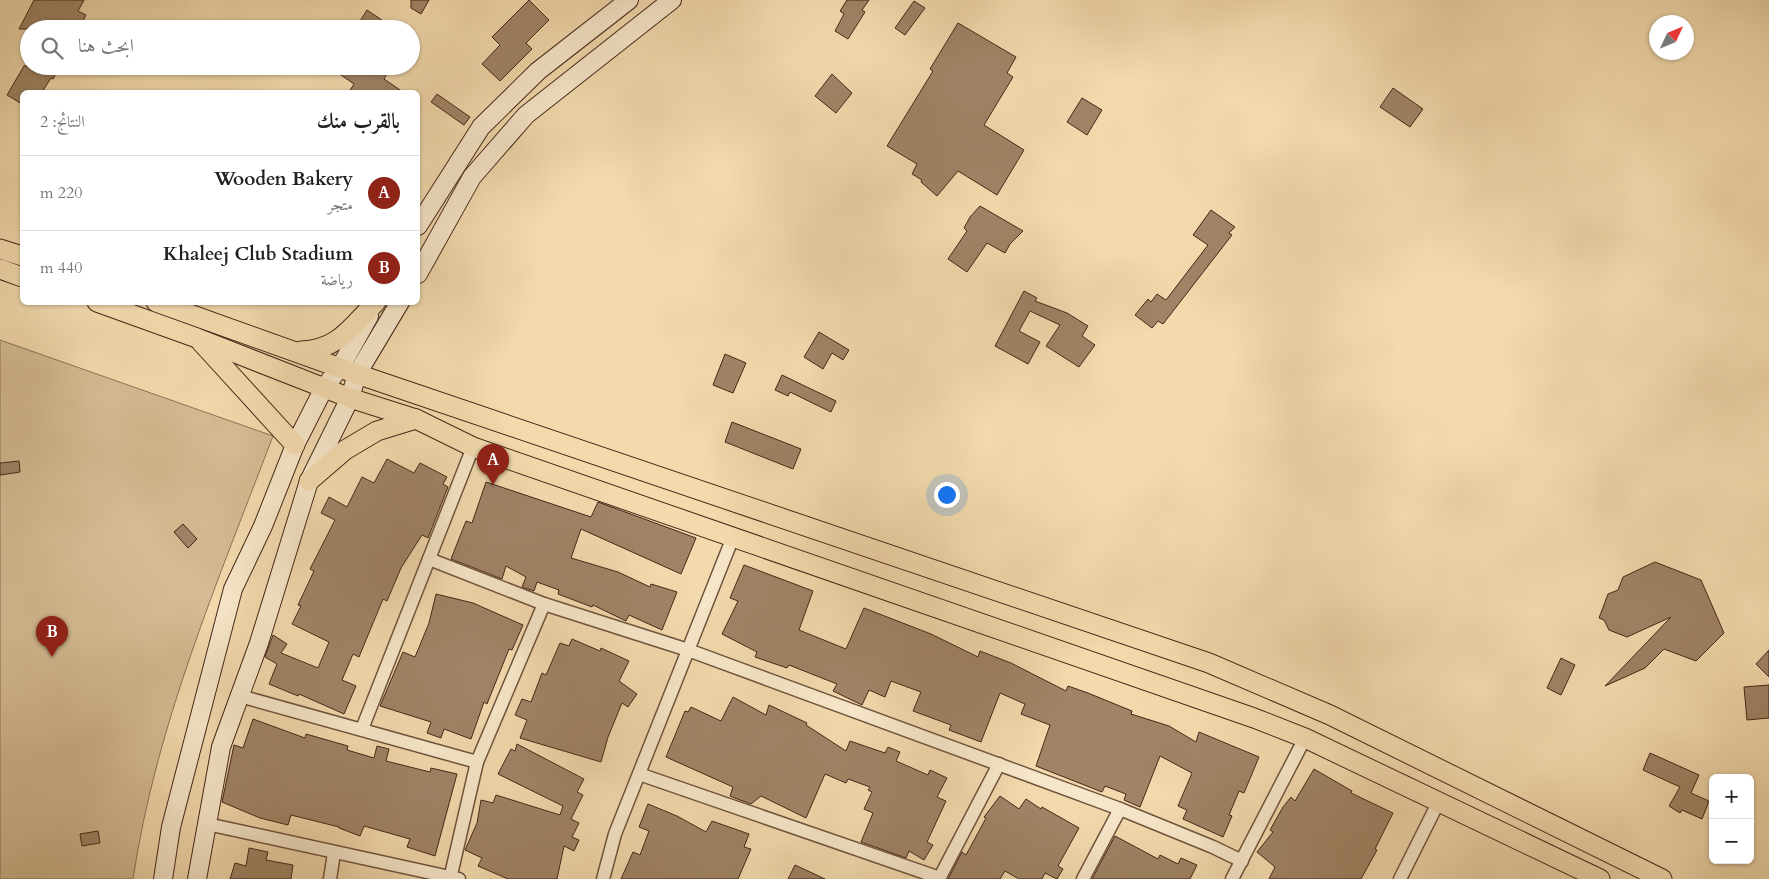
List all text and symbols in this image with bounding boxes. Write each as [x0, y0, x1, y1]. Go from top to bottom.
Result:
north arrow [1649, 15, 1694, 60]
search box [20, 20, 420, 75]
text: ابحث هنا [78, 33, 134, 59]
icon: search [38, 34, 66, 62]
text: بالقرب منك [317, 107, 400, 136]
text: النتائج: 2 [40, 111, 85, 133]
text: Wooden Bakery [214, 166, 353, 192]
text: 220 m [40, 182, 82, 204]
text: A [378, 182, 390, 204]
text: متجر [328, 194, 353, 216]
text: Khaleej Club Stadium [163, 241, 353, 267]
text: 440 m [40, 257, 82, 279]
text: B [378, 257, 390, 279]
text: رياضة [321, 269, 353, 291]
pin: A [477, 444, 509, 485]
your location [934, 482, 960, 508]
pin: B [36, 616, 68, 657]
map controls [1709, 774, 1754, 864]
button: + [1709, 774, 1754, 819]
button: − [1709, 819, 1754, 864]

